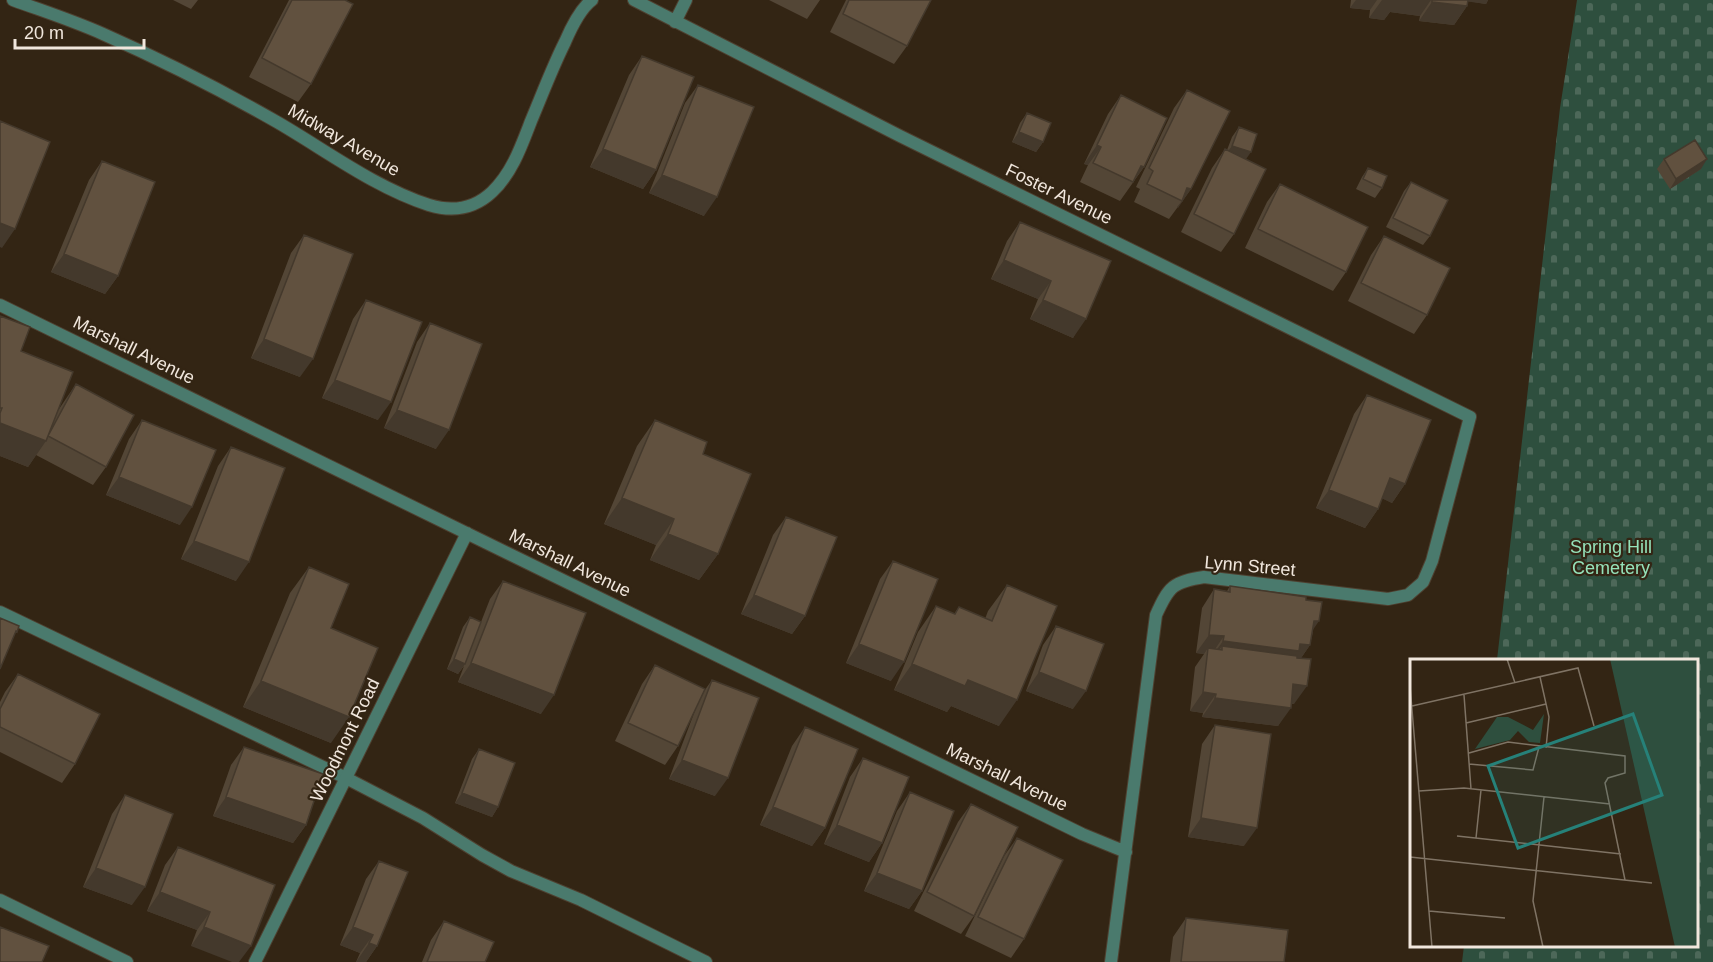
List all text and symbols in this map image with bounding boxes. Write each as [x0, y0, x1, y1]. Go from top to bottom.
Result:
scale bar [15, 12, 144, 50]
text: 20 m [24, 23, 64, 43]
street label: Midway Avenue [285, 100, 403, 180]
street label: Foster Avenue [1003, 160, 1115, 228]
street label: Marshall Avenue [70, 312, 198, 388]
street label: Marshall Avenue [506, 525, 634, 601]
park label: Spring Hill Cemetery [1570, 537, 1652, 578]
street label: Lynn Street [1204, 552, 1296, 580]
inset map [1410, 659, 1698, 947]
street label: Woodmont Road [306, 675, 384, 805]
street label: Marshall Avenue [943, 739, 1071, 815]

